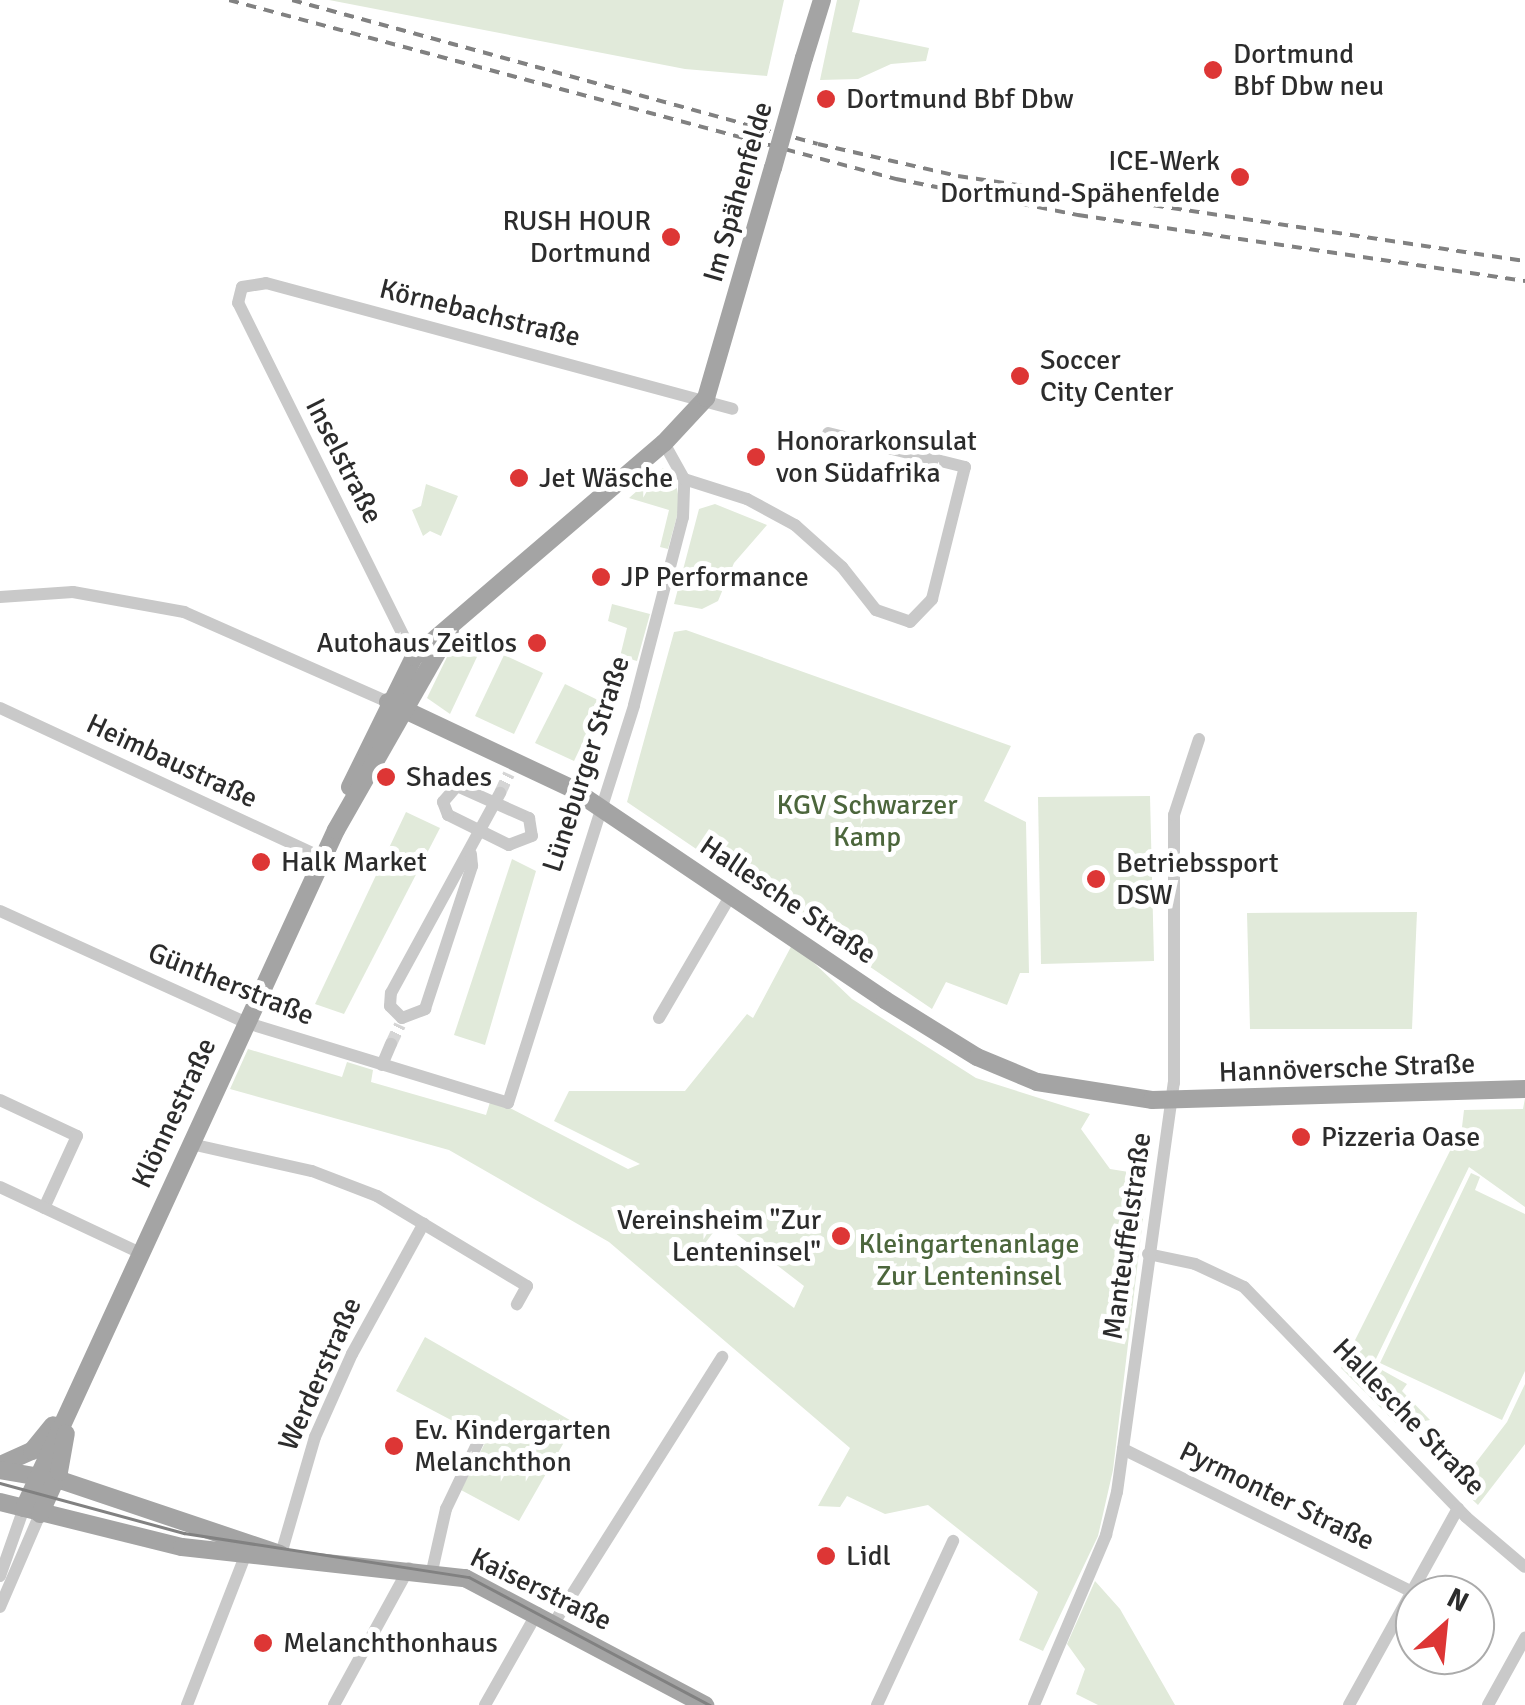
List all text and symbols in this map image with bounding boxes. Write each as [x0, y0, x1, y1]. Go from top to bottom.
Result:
place label: Dortmund Bbf Dbw neu [1233, 37, 1384, 103]
marker: Dortmund Bbf Dbw neu [1202, 59, 1224, 81]
place label: Dortmund Bbf Dbw [846, 82, 1074, 116]
marker: Dortmund Bbf Dbw [815, 88, 837, 110]
street label: Im Spähenfelde [696, 98, 780, 286]
place label: ICE-Werk Dortmund-Spähenfelde [940, 144, 1220, 210]
marker: ICE-Werk Dortmund-Spähenfelde [1229, 166, 1251, 188]
place label: RUSH HOUR Dortmund [502, 204, 651, 270]
marker: RUSH HOUR Dortmund [660, 226, 682, 248]
street label: Körnebachstraße [376, 272, 584, 354]
place label: Soccer City Center [1040, 343, 1173, 409]
marker: Soccer City Center [1009, 365, 1031, 387]
street label: Inselstraße [298, 393, 390, 529]
place label: Honorarkonsulat von Südafrika [776, 424, 977, 490]
marker: Honorarkonsulat von Südafrika [745, 446, 767, 468]
place label: Jet Wäsche [539, 461, 673, 495]
marker: Jet Wäsche [508, 467, 530, 489]
place label: JP Performance [621, 560, 809, 594]
marker: JP Performance [590, 566, 612, 588]
place label: Autohaus Zeitlos [317, 626, 517, 660]
marker: Autohaus Zeitlos [526, 632, 548, 654]
street label: Lüneburger Straße [535, 652, 637, 876]
street label: Heimbaustraße [81, 707, 263, 815]
place label: Shades [406, 760, 492, 794]
marker: Shades [375, 766, 397, 788]
park label: KGV Schwarzer Kamp [776, 788, 958, 854]
street label: Hallesche Straße [694, 829, 882, 971]
place label: Halk Market [281, 845, 427, 879]
place label: Betriebssport DSW [1116, 846, 1278, 912]
marker: Halk Market [250, 851, 272, 873]
marker: Betriebssport DSW [1085, 868, 1107, 890]
street label: Güntherstraße [143, 935, 319, 1033]
street label: Klönnestraße [125, 1033, 223, 1193]
street label: Hannöversche Straße [1218, 1047, 1476, 1089]
place label: Pizzeria Oase [1321, 1120, 1480, 1154]
marker: Pizzeria Oase [1290, 1126, 1312, 1148]
street label: Manteuffelstraße [1096, 1130, 1158, 1342]
place label: Vereinsheim "Zur Lenteninsel" [617, 1203, 821, 1269]
marker: Vereinsheim "Zur Lenteninsel" [830, 1225, 852, 1247]
park label: Kleingartenanlage Zur Lenteninsel [859, 1227, 1079, 1293]
street label: Werderstraße [271, 1292, 369, 1456]
street label: Hallesche Straße [1326, 1332, 1492, 1502]
place label: Ev. Kindergarten Melanchthon [414, 1413, 611, 1479]
street label: Pyrmonter Straße [1174, 1434, 1380, 1558]
marker: Ev. Kindergarten Melanchthon [383, 1435, 405, 1457]
place label: Lidl [846, 1539, 891, 1573]
street label: Kaiserstraße [465, 1540, 617, 1638]
marker: Lidl [815, 1545, 837, 1567]
north arrow [1395, 1575, 1495, 1675]
text: N [1441, 1580, 1474, 1620]
place label: Melanchthonhaus [283, 1626, 498, 1660]
marker: Melanchthonhaus [252, 1632, 274, 1654]

